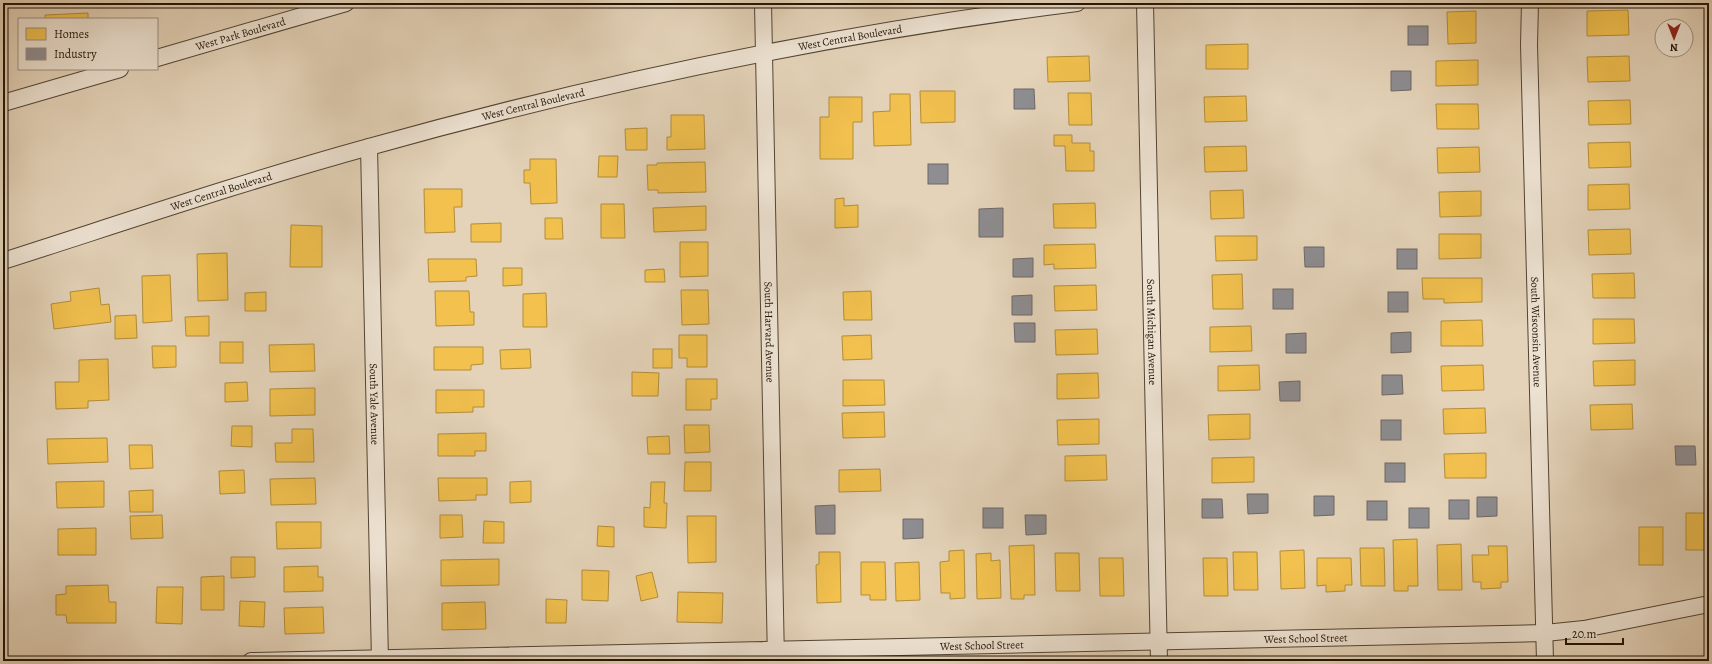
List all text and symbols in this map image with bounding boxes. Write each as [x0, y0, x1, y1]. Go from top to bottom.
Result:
street label: West Park Boulevard [193, 14, 287, 55]
legend [18, 18, 158, 70]
north arrow [1654, 18, 1694, 58]
street label: West Central Boulevard [796, 21, 903, 55]
text: Homes [54, 26, 89, 42]
text: N [1670, 40, 1678, 55]
text: Industry [54, 46, 97, 62]
street label: West Central Boulevard [479, 85, 586, 125]
street label: West Central Boulevard [168, 169, 274, 215]
street label: South Wisconsin Avenue [1527, 276, 1545, 388]
street label: South Michigan Avenue [1143, 279, 1160, 385]
street label: South Harvard Avenue [760, 281, 777, 383]
street label: South Yale Avenue [366, 363, 382, 445]
scale bar [1566, 620, 1623, 646]
text: 20 m [1572, 626, 1596, 642]
street label: West School Street [1263, 630, 1348, 647]
street label: West School Street [939, 637, 1024, 654]

